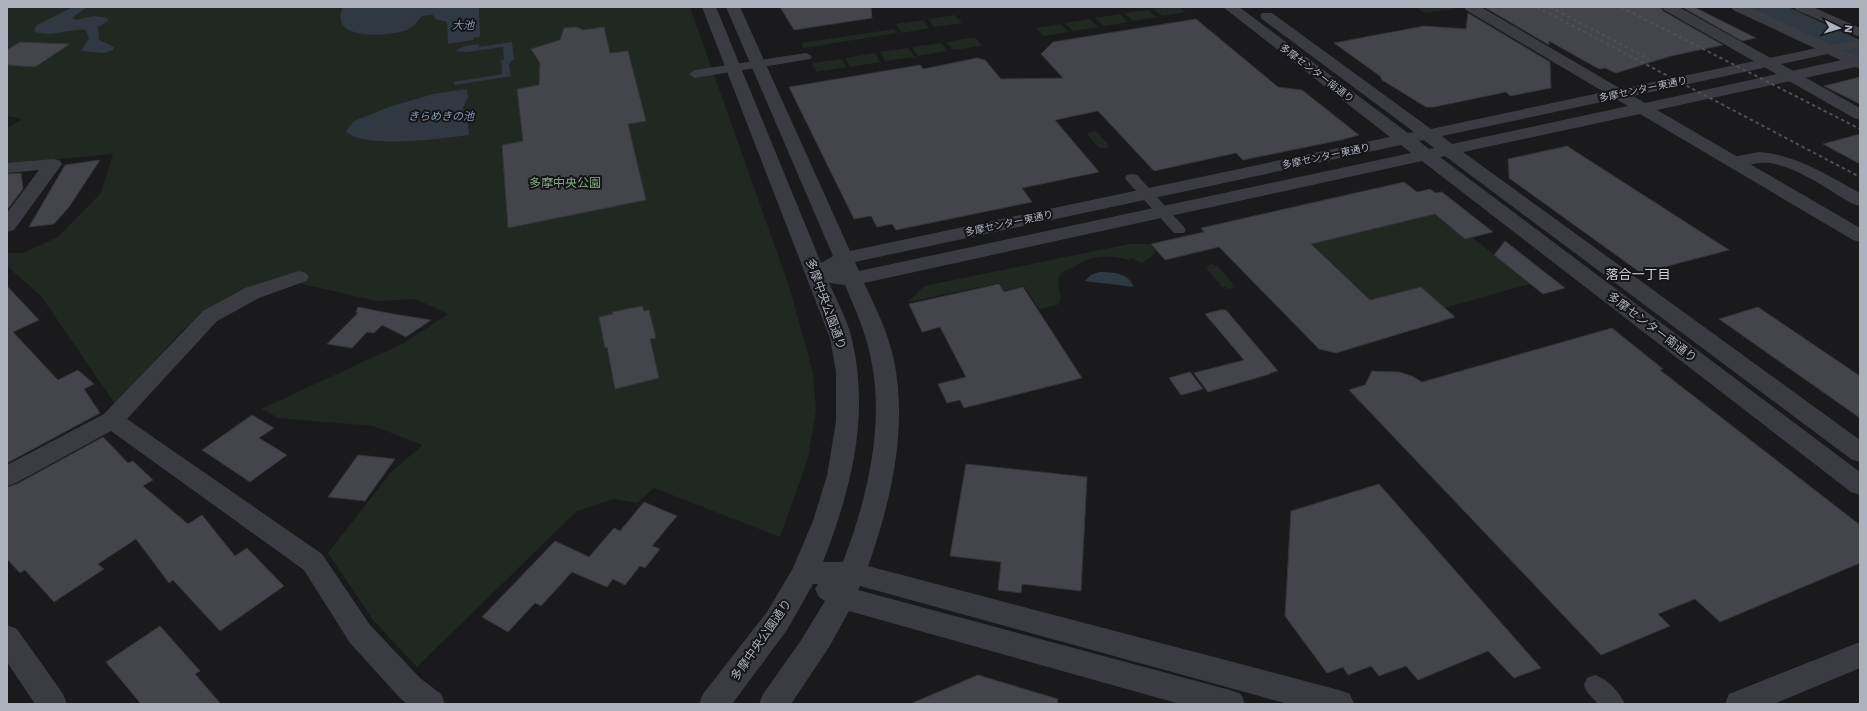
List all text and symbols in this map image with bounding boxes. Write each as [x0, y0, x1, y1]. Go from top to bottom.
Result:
north arrow [1819, 8, 1859, 48]
water label: 大池 [452, 19, 475, 32]
text: N [1842, 24, 1855, 33]
street label: 多摩センター南通り [1278, 42, 1356, 104]
street label: 多摩センター東通り [1598, 74, 1688, 104]
water label: きらめきの池 [408, 110, 475, 123]
street label: 多摩センター東通り [1281, 141, 1371, 171]
park label: 多摩中央公園 [529, 176, 601, 190]
street label: 多摩センター東通り [964, 208, 1054, 238]
street label: 多摩中央公園通り [803, 256, 849, 352]
district label: 落合一丁目 [1605, 267, 1671, 282]
street label: 多摩センター南通り [1605, 289, 1699, 365]
street label: 多摩中央公園通り [728, 597, 794, 683]

